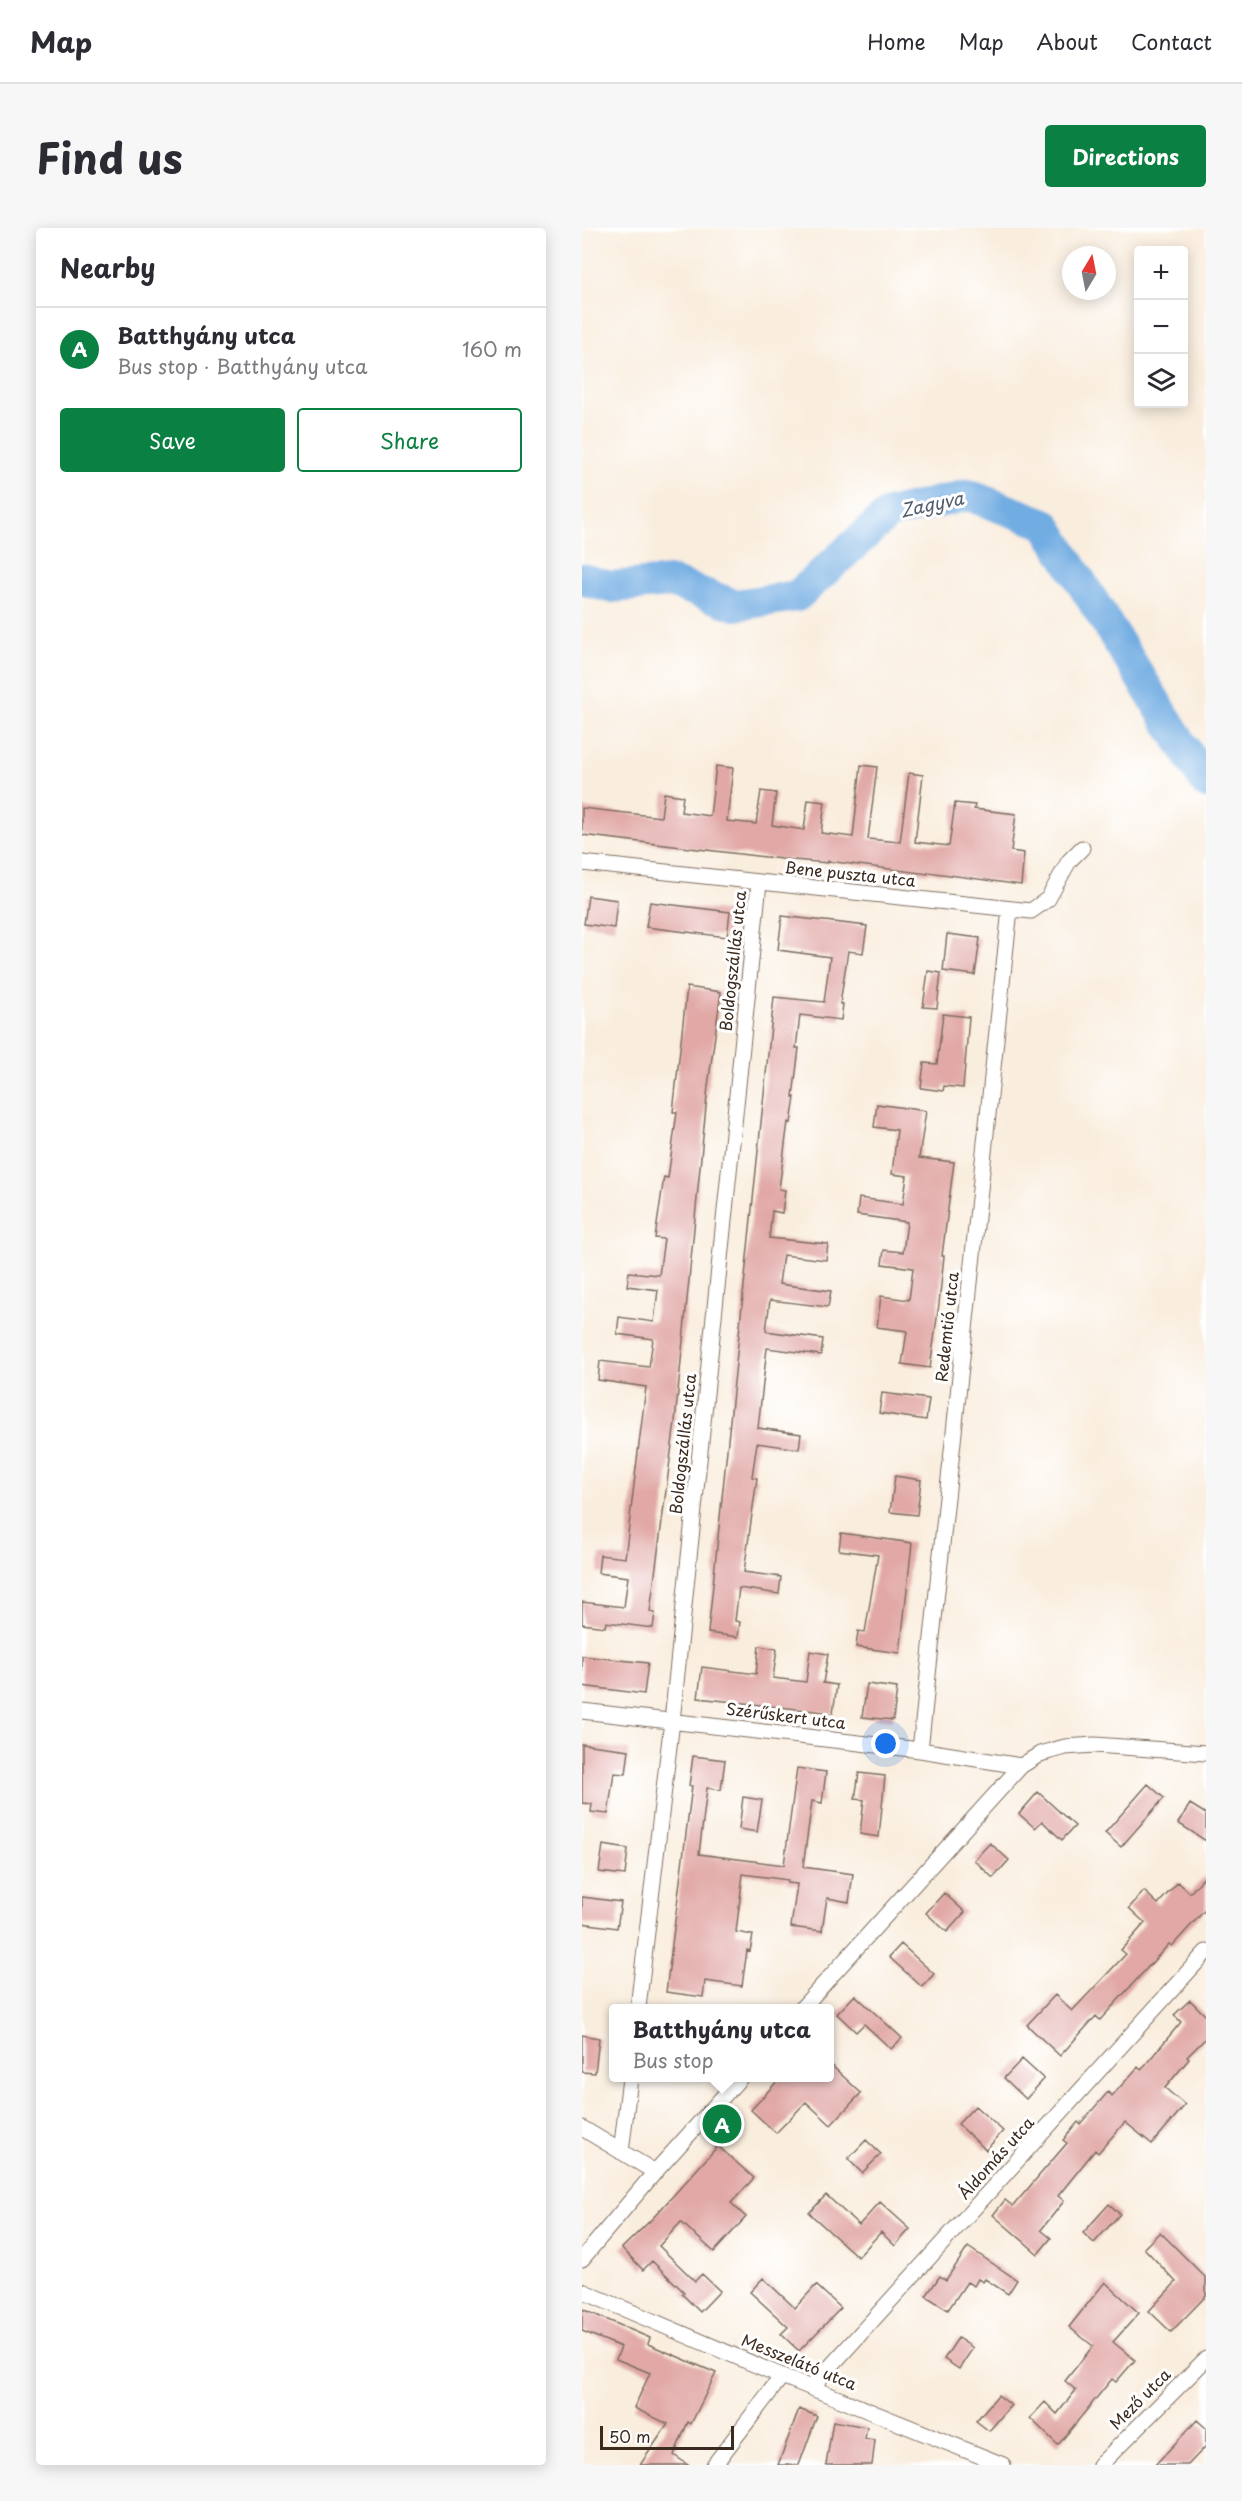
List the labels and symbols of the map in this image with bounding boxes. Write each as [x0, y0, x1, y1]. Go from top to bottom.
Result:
north arrow [1062, 246, 1116, 300]
water label: Zagyva [898, 483, 967, 523]
street label: Bene puszta utca [784, 854, 917, 892]
street label: Boldogszállás utca [713, 889, 751, 1032]
street label: Redemtió utca [928, 1271, 964, 1383]
street label: Boldogszállás utca [663, 1372, 701, 1515]
street label: Szérűskert utca [725, 1696, 847, 1734]
your location [871, 1729, 900, 1758]
pin: A [702, 2102, 742, 2146]
street label: Áldomás utca [952, 2111, 1039, 2204]
street label: Messzelátó utca [738, 2327, 861, 2395]
street label: Mező utca [1103, 2362, 1175, 2434]
scale bar [600, 2423, 734, 2450]

